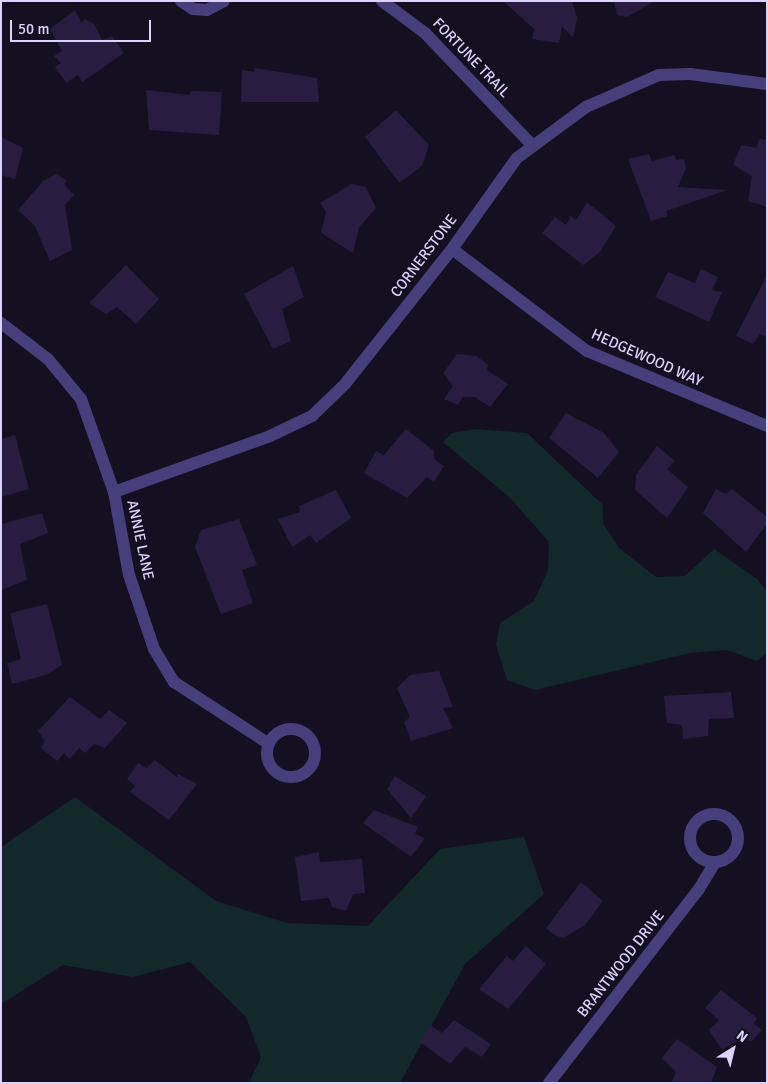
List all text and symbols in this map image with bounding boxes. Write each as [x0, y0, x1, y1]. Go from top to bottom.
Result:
scale bar [12, 10, 154, 42]
street label: FORTUNE TRAIL [429, 15, 513, 101]
text: 50 m [18, 20, 49, 38]
street label: CORNERSTONE [387, 211, 461, 301]
street label: HEDGEWOOD WAY [588, 325, 706, 391]
street label: ANNIE LANE [123, 498, 157, 582]
street label: BRANTWOOD DRIVE [574, 907, 668, 1021]
north arrow [708, 1024, 758, 1074]
text: N [733, 1027, 751, 1046]

